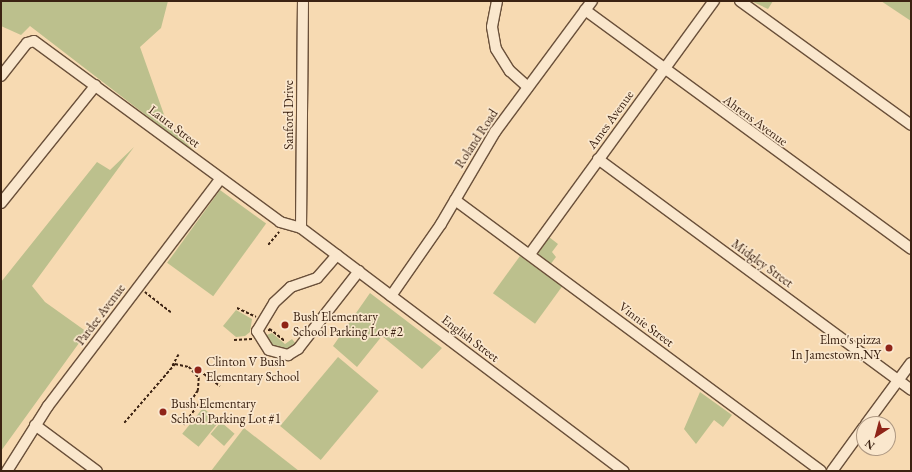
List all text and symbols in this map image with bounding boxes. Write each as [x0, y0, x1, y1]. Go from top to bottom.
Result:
street label: Sanford Drive [281, 80, 297, 150]
street label: Ames Avenue [585, 88, 637, 152]
street label: Ahrens Avenue [720, 92, 790, 150]
street label: Laura Street [145, 103, 203, 151]
street label: Roland Road [452, 107, 502, 171]
street label: Midgley Street [728, 236, 796, 292]
street label: Pardee Avenue [73, 281, 129, 349]
street label: Vinnie Street [615, 299, 677, 351]
place label: Bush Elementary School Parking Lot #2 [293, 310, 403, 341]
street label: English Street [438, 312, 502, 366]
marker: Bush Elementary School Parking Lot #2 [280, 320, 290, 330]
place label: Elmo's pizza In Jamestown,NY [791, 333, 881, 364]
marker: Elmo's pizza In Jamestown,NY [884, 343, 894, 353]
place label: Clinton V Bush Elementary School [206, 355, 299, 386]
marker: Clinton V Bush Elementary School [193, 365, 203, 375]
place label: Bush Elementary School Parking Lot #1 [171, 397, 281, 428]
marker: Bush Elementary School Parking Lot #1 [158, 407, 168, 417]
north arrow [856, 416, 896, 456]
text: N [862, 437, 877, 453]

